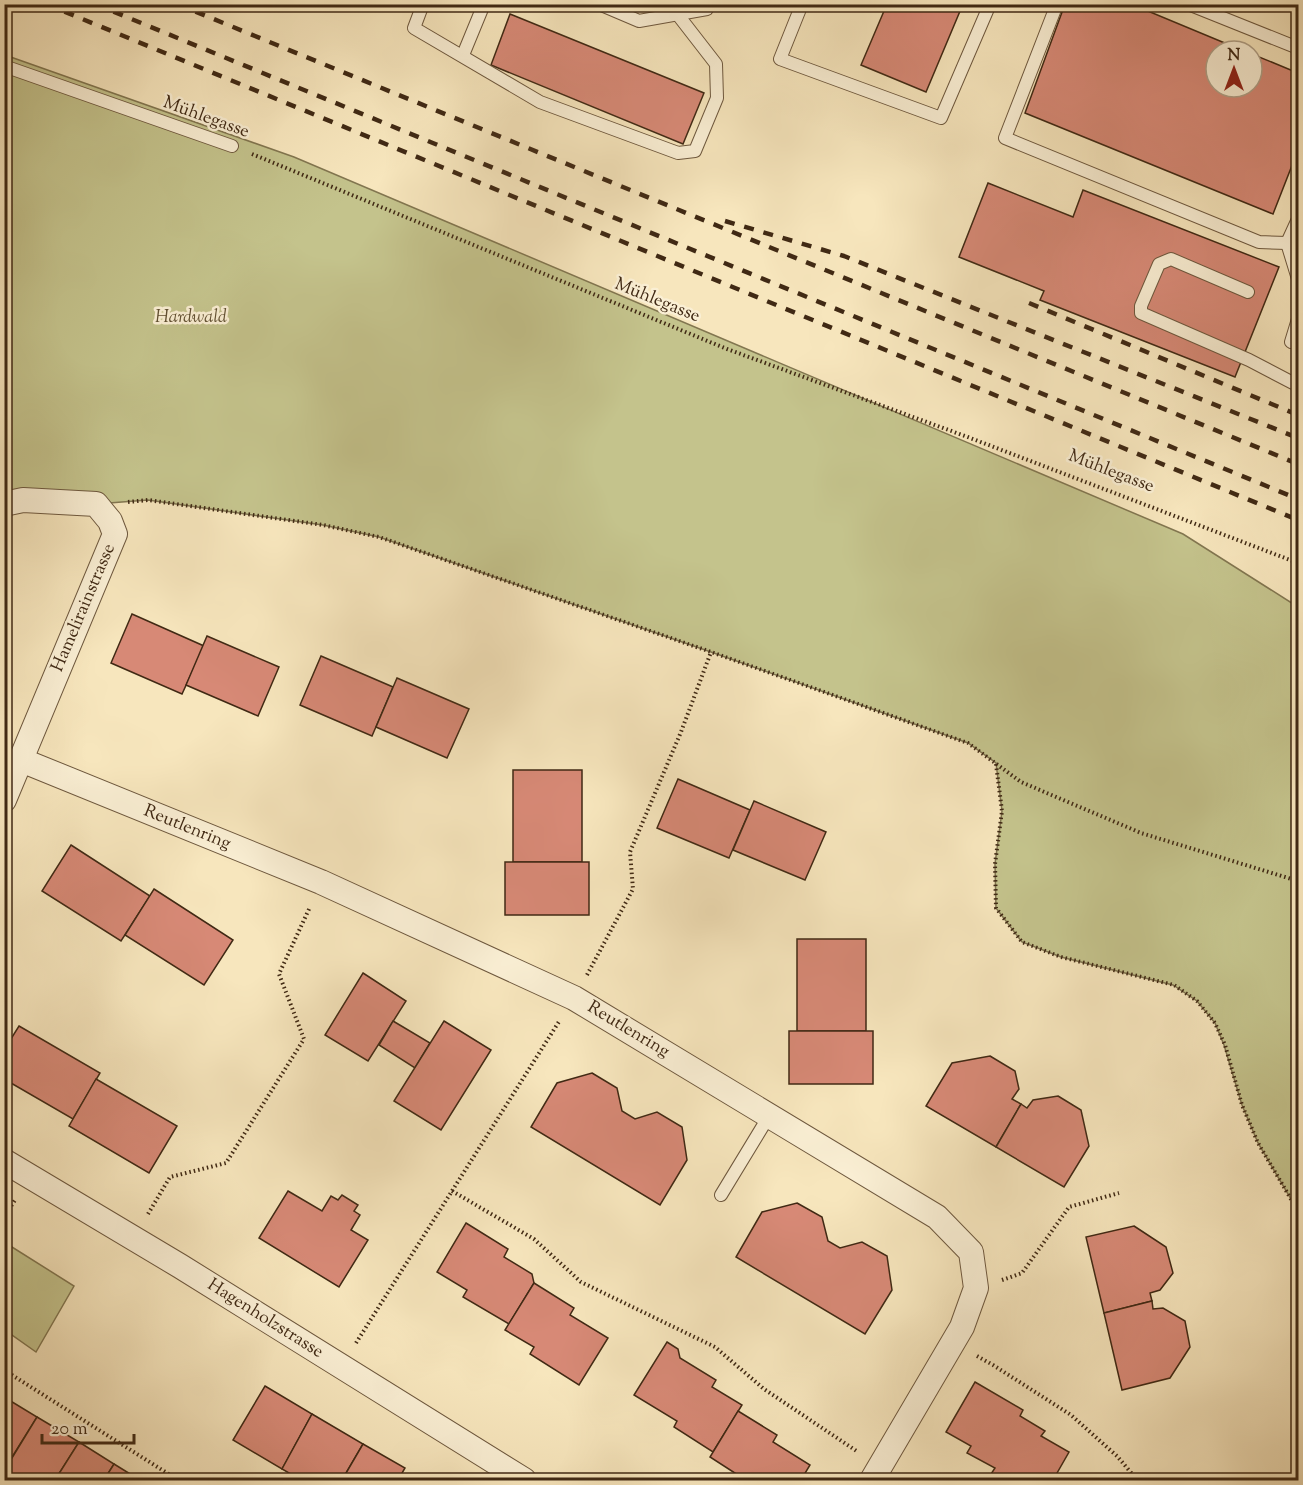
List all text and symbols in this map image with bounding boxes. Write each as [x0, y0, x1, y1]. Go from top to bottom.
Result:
north arrow [1204, 39, 1264, 99]
text: N [1228, 45, 1241, 68]
street label: Mühlegasse [159, 90, 253, 146]
street label: Mühlegasse [610, 272, 704, 330]
park label: Hardwald [155, 305, 227, 331]
street label: Mühlegasse [1064, 444, 1158, 500]
street label: Hamelirainstrasse [45, 540, 123, 676]
street label: Reutlenring [139, 799, 235, 857]
street label: Reutlenring [582, 995, 674, 1065]
street label: Hagenholzstrasse [202, 1273, 328, 1365]
scale bar [42, 1407, 134, 1445]
text: 20 m [51, 1417, 88, 1443]

